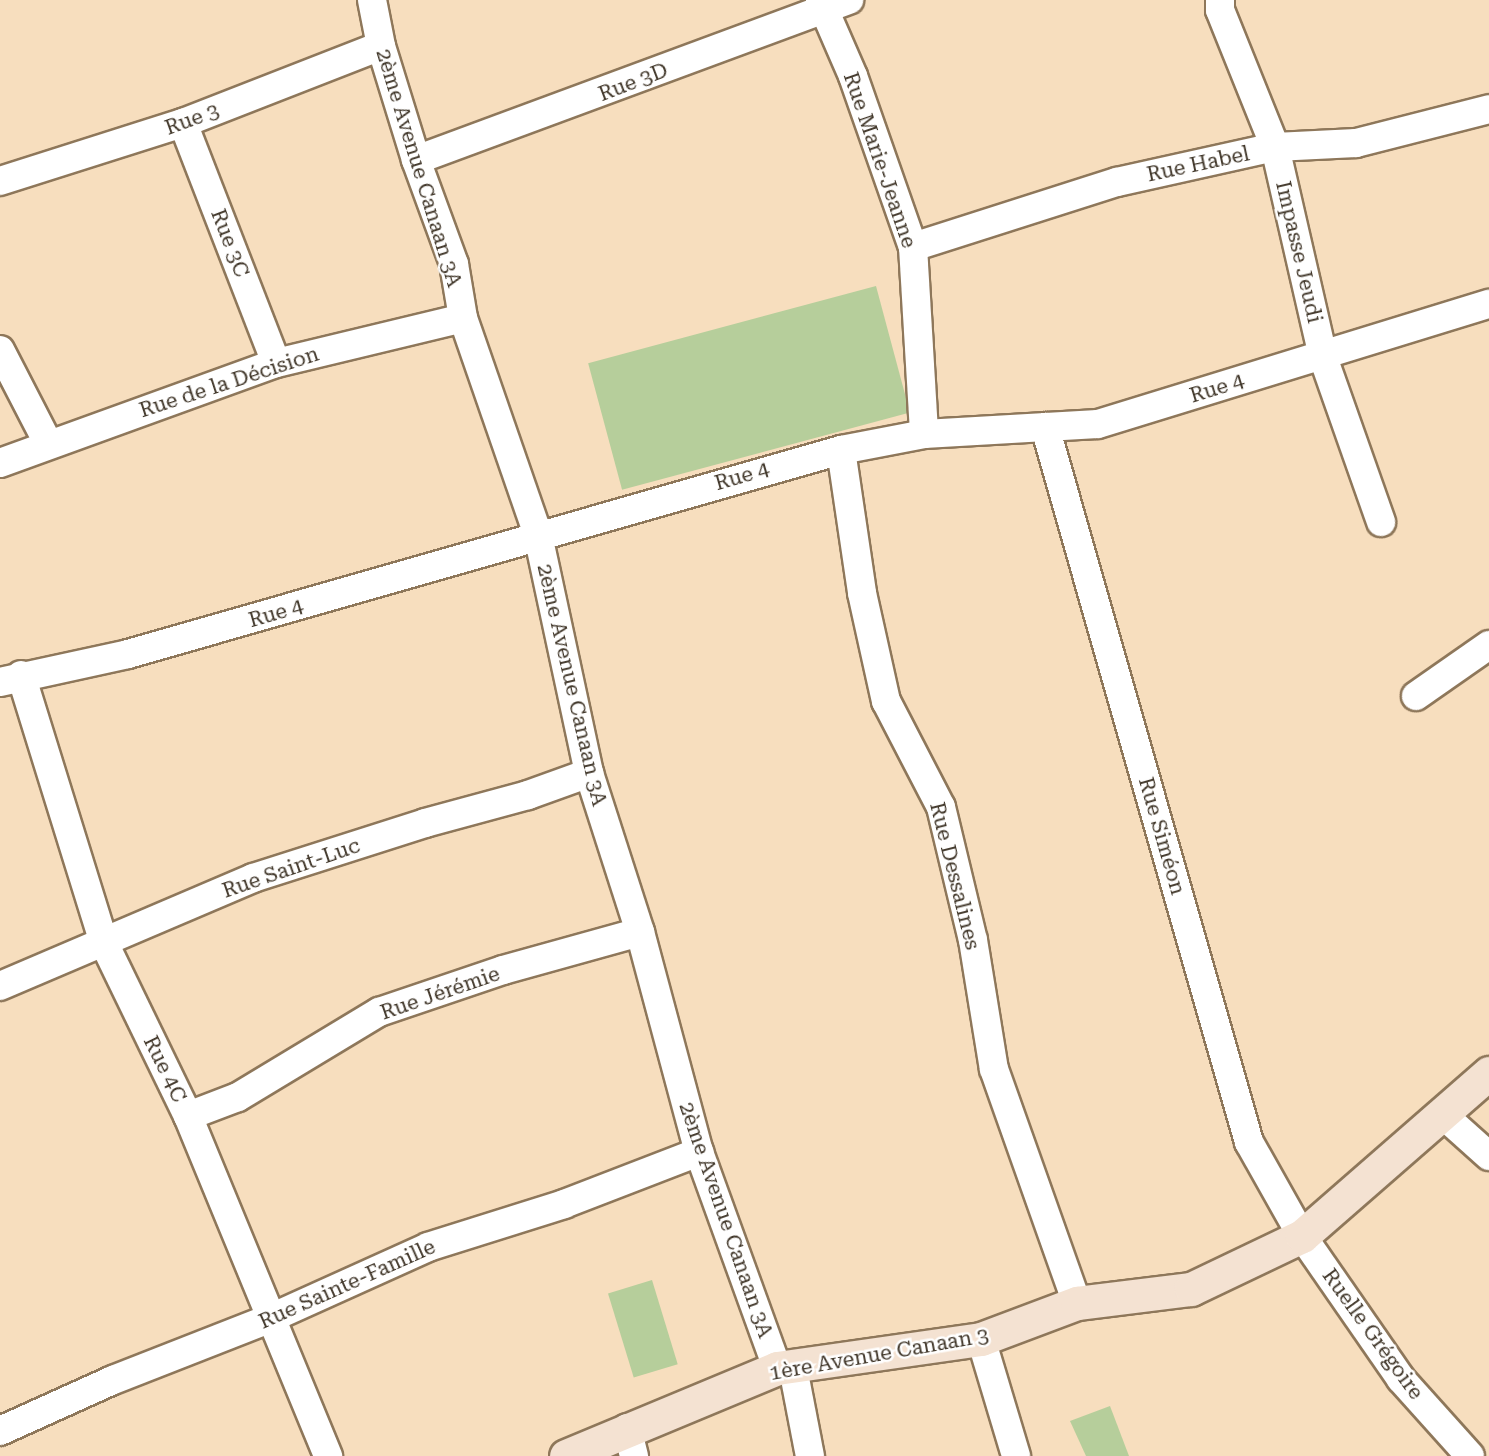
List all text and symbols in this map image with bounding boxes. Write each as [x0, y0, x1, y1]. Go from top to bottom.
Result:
street label: 2ème Avenue Canaan 3A [371, 46, 467, 290]
street label: Rue 3D [595, 57, 671, 107]
street label: Rue Marie-Jeanne [838, 69, 922, 251]
street label: Rue 3 [161, 98, 223, 140]
street label: Rue Habel [1144, 141, 1252, 187]
street label: Impasse Jeudi [1270, 179, 1328, 325]
street label: Rue 3C [206, 205, 254, 281]
street label: Rue de la Décision [136, 341, 322, 423]
street label: Rue 4 [1187, 368, 1247, 408]
street label: Rue 4 [712, 456, 772, 496]
street label: 2ème Avenue Canaan 3A [532, 561, 612, 809]
street label: Rue 4 [246, 593, 306, 633]
street label: Rue Siméon [1133, 774, 1191, 898]
street label: Rue Dessalines [924, 800, 986, 952]
street label: Rue Saint-Luc [219, 833, 363, 903]
street label: Rue Jérémie [377, 961, 503, 1025]
street label: Rue 4C [138, 1032, 192, 1106]
street label: 2ème Avenue Canaan 3A [674, 1099, 778, 1341]
street label: Rue Sainte-Famille [255, 1234, 439, 1334]
street label: Ruelle Grégoire [1317, 1264, 1429, 1404]
street label: 1ère Avenue Canaan 3 [767, 1322, 991, 1386]

